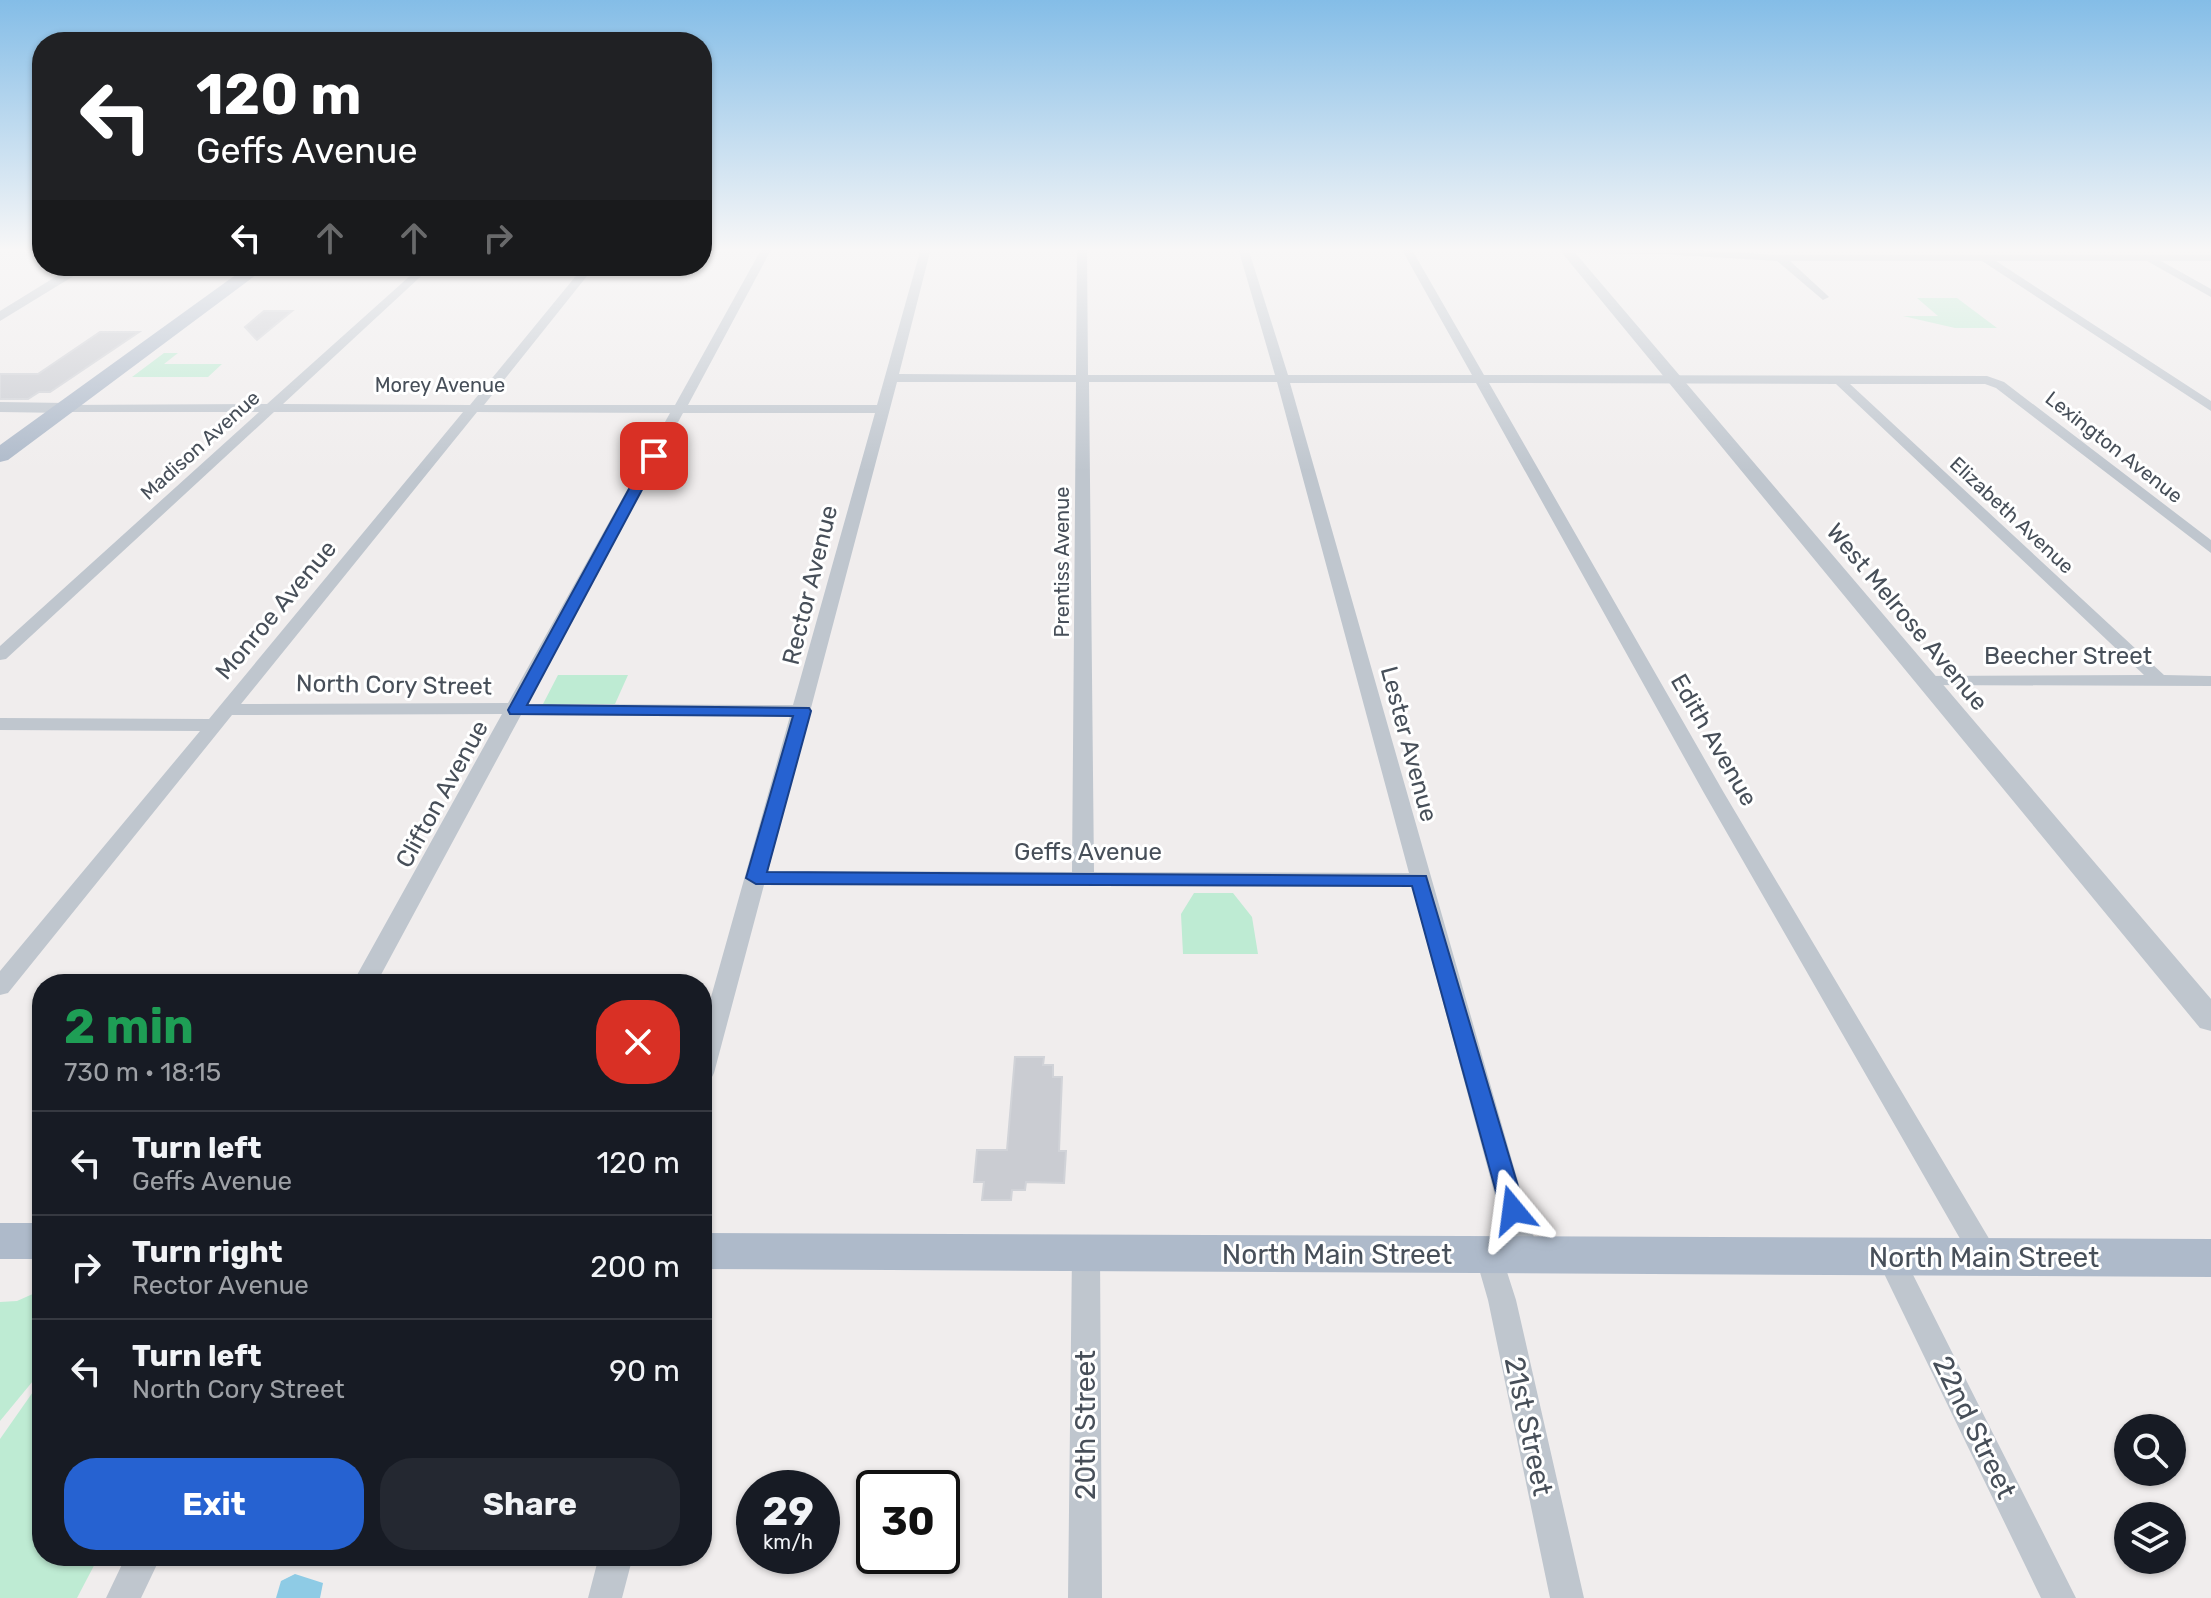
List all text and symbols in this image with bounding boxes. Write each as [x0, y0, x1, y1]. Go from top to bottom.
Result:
text: 120 m [196, 62, 362, 128]
icon: left [64, 64, 168, 168]
text: Geffs Avenue [196, 129, 418, 172]
icon: left [224, 216, 268, 260]
icon: ahead [308, 216, 352, 260]
icon: ahead [392, 216, 436, 260]
icon: right [476, 216, 520, 260]
street label: Morey Avenue [375, 373, 505, 397]
street label: Madison Avenue [136, 385, 264, 505]
street label: Lexington Avenue [2041, 386, 2187, 508]
pin [620, 422, 688, 490]
icon: arrive [632, 434, 676, 478]
street label: Elizabeth Avenue [1945, 451, 2079, 579]
street label: Prentiss Avenue [1050, 487, 1074, 637]
street label: Rector Avenue [777, 502, 843, 668]
street label: West Melrose Avenue [1821, 518, 1993, 716]
street label: Monroe Avenue [210, 535, 342, 685]
street label: Beecher Street [1984, 642, 2152, 670]
street label: Lester Avenue [1375, 663, 1443, 825]
street label: North Cory Street [296, 669, 492, 701]
street label: Edith Avenue [1665, 669, 1763, 811]
street label: Clifton Avenue [390, 716, 494, 872]
street label: Geffs Avenue [1014, 838, 1162, 866]
text: 2 min [64, 998, 194, 1055]
button: close [596, 1000, 680, 1084]
text: 730 m · 18:15 [64, 1057, 221, 1088]
text: Turn left [132, 1130, 262, 1166]
icon: left [64, 1141, 108, 1185]
text: 120 m [596, 1145, 680, 1181]
text: Geffs Avenue [132, 1166, 292, 1197]
position arrow [1471, 1168, 1555, 1252]
text: Turn right [132, 1234, 283, 1270]
street label: North Main Street [1222, 1238, 1452, 1271]
street label: North Main Street [1869, 1241, 2099, 1274]
icon: right [64, 1245, 108, 1289]
text: 200 m [590, 1249, 680, 1285]
text: Rector Avenue [132, 1270, 309, 1301]
text: Turn left [132, 1338, 262, 1374]
icon: left [64, 1349, 108, 1393]
street label: 20th Street [1069, 1350, 1102, 1500]
street label: 22nd Street [1926, 1351, 2023, 1504]
text: 90 m [609, 1353, 680, 1389]
street label: 21st Street [1498, 1354, 1559, 1499]
text: North Cory Street [132, 1374, 345, 1405]
map controls [2114, 1414, 2186, 1574]
button: search [2114, 1414, 2186, 1486]
button: Exit [64, 1458, 364, 1550]
button: Share [380, 1458, 680, 1550]
speed limit sign: 30 [856, 1470, 960, 1574]
text: 29 [762, 1488, 814, 1535]
button: layers [2114, 1502, 2186, 1574]
text: km/h [763, 1530, 813, 1554]

